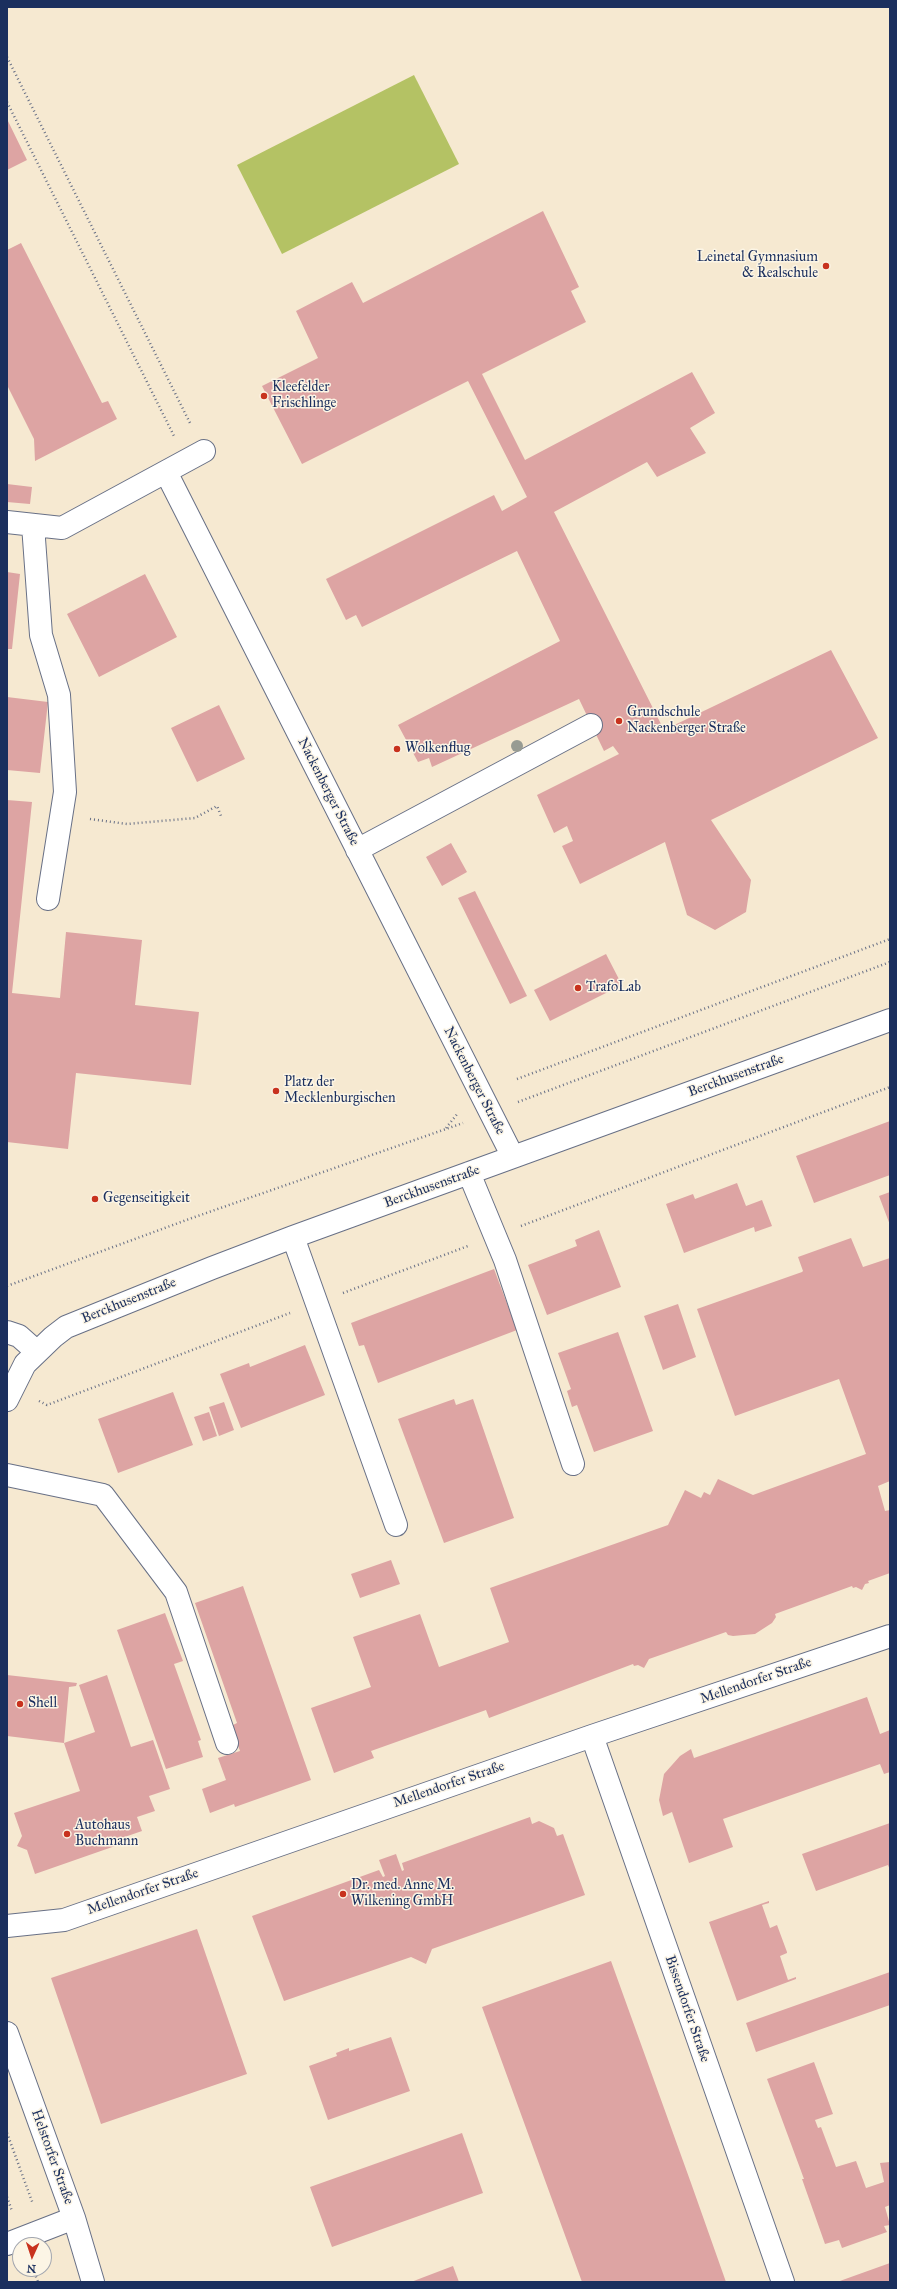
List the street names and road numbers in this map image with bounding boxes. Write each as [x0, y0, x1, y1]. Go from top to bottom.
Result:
street label: Nackenberger Straße [294, 735, 362, 849]
street label: Nackenberger Straße [440, 1024, 508, 1138]
street label: Berckhusenstraße [686, 1051, 786, 1101]
street label: Berckhusenstraße [382, 1162, 482, 1212]
street label: Berckhusenstraße [79, 1274, 179, 1328]
street label: Mellendorfer Straße [698, 1654, 814, 1708]
street label: Mellendorfer Straße [391, 1758, 507, 1812]
street label: Mellendorfer Straße [85, 1865, 201, 1919]
street label: Bissendorfer Straße [661, 1953, 713, 2065]
street label: Helstorfer Straße [27, 2107, 77, 2207]

